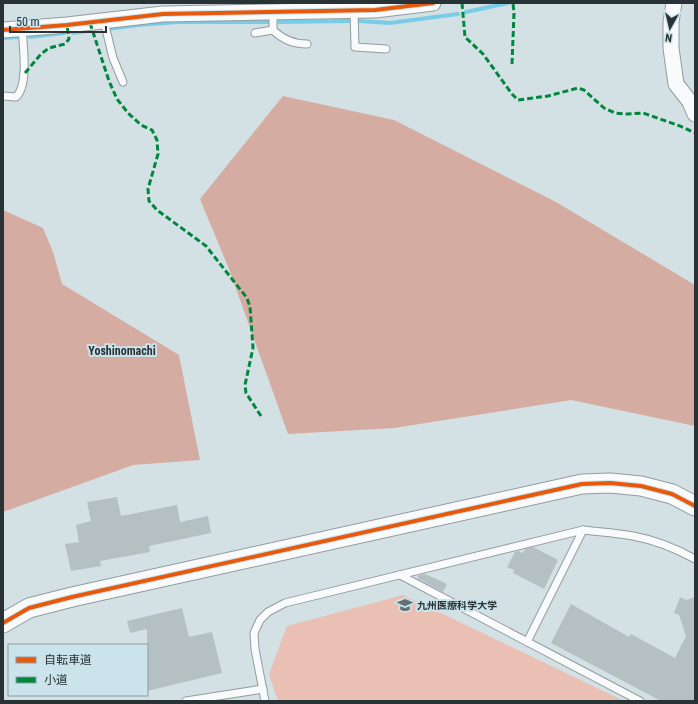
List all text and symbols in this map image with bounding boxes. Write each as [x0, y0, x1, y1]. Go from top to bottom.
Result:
scale bar [10, 8, 106, 34]
north arrow [650, 8, 690, 48]
text: 50 m [16, 15, 40, 29]
text: N [664, 30, 673, 44]
district label: Yoshinomachi [88, 344, 156, 358]
school or university icon: 九州医療科学大学 [396, 596, 414, 614]
place label: 九州医療科学大学 [417, 600, 497, 611]
legend [8, 644, 148, 696]
text: 自転車道 [44, 653, 92, 667]
text: 小道 [44, 673, 68, 687]

